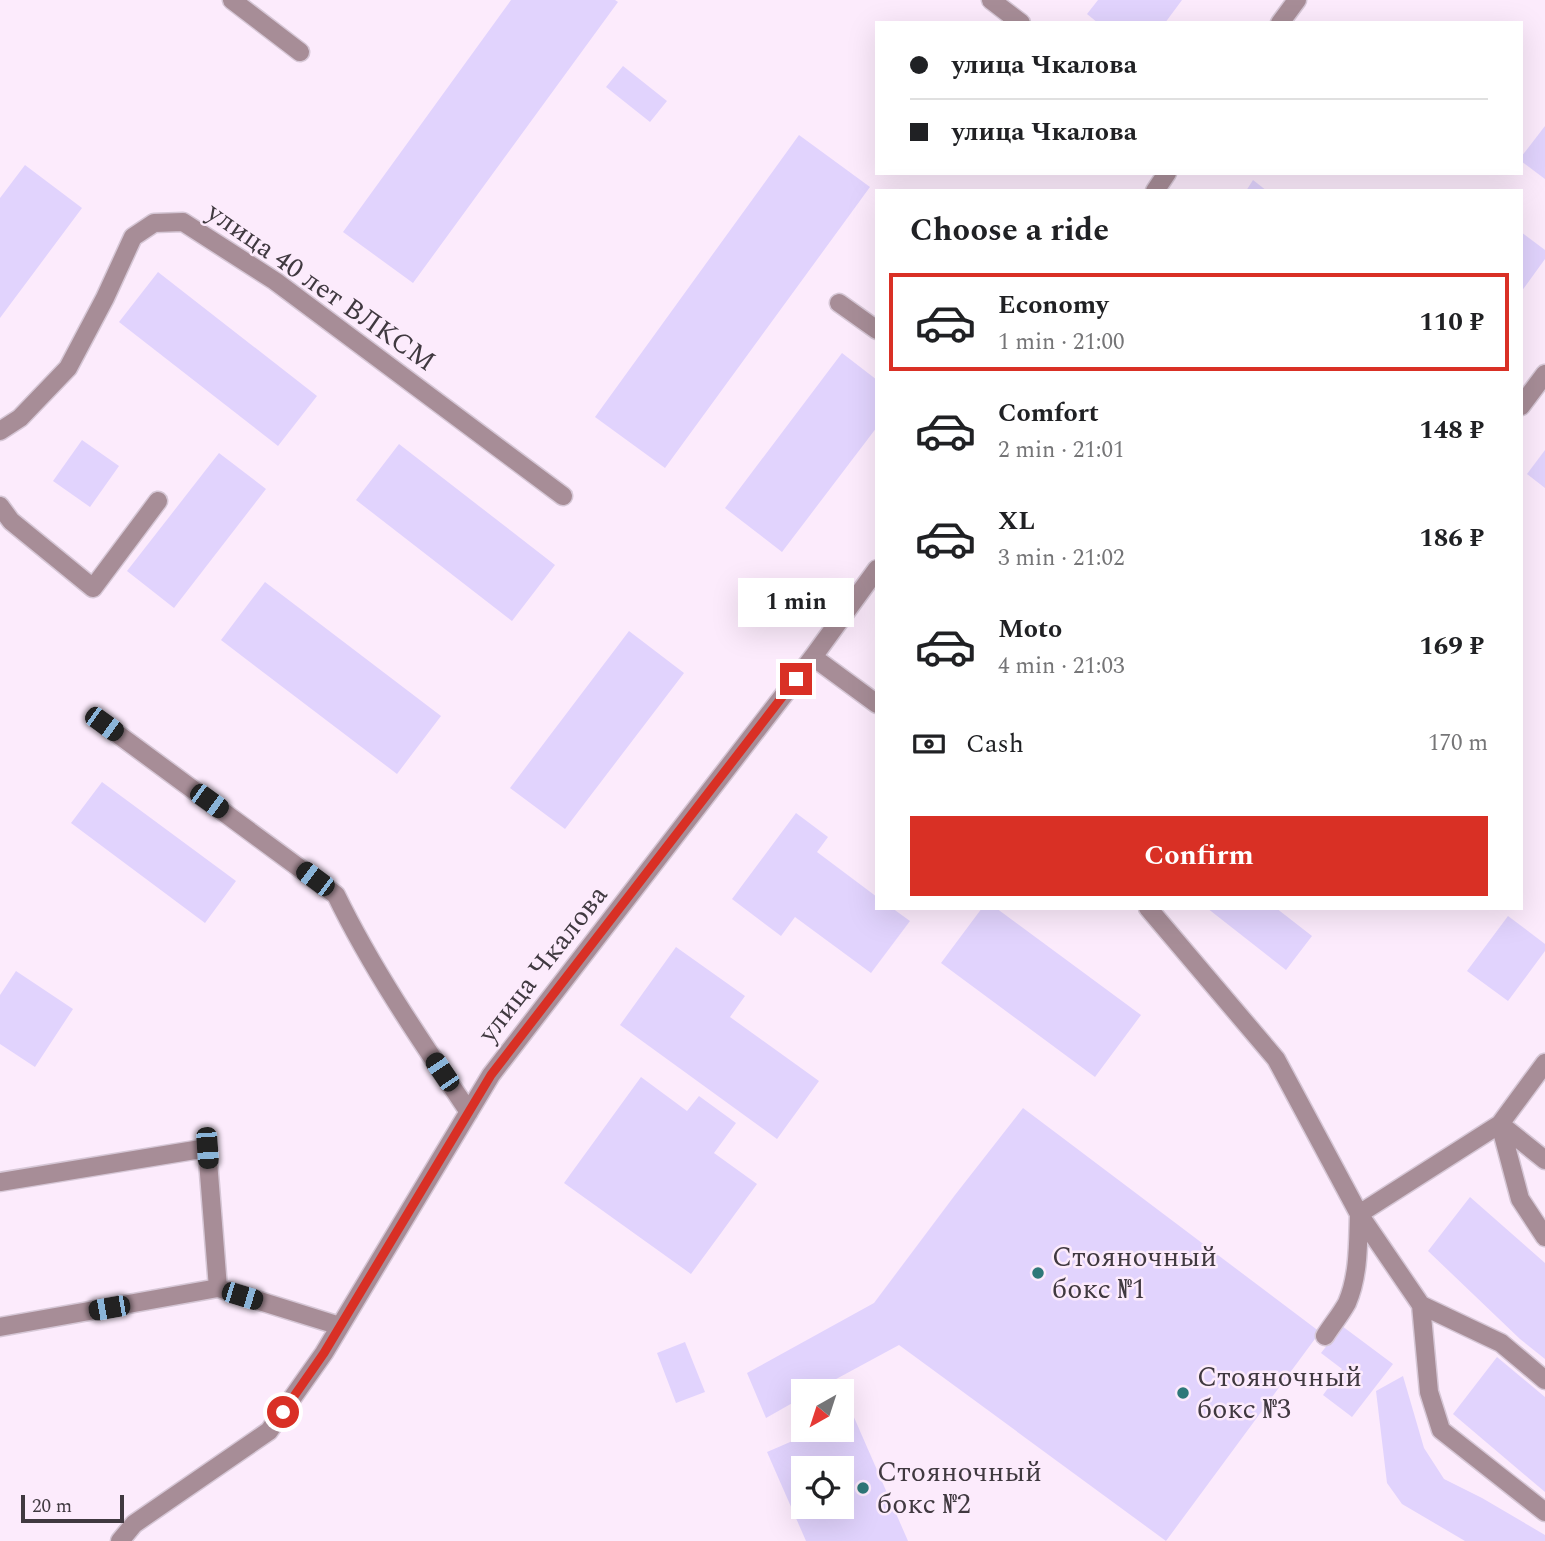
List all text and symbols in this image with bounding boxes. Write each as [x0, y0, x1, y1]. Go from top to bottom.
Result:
text: улица Чкалова [952, 45, 1137, 85]
text: улица Чкалова [952, 112, 1137, 152]
street label: улица 40 лет ВЛКСМ [197, 191, 445, 383]
text: Choose a ride [910, 206, 1109, 255]
text: Economy [998, 285, 1108, 325]
icon: car [914, 291, 977, 354]
text: 110 ₽ [1419, 302, 1484, 342]
text: 1 min · 21:00 [998, 325, 1125, 360]
text: Comfort [998, 393, 1099, 433]
icon: car [914, 399, 977, 462]
text: 148 ₽ [1419, 410, 1484, 450]
text: 2 min · 21:01 [998, 433, 1125, 468]
text: XL [998, 501, 1035, 541]
icon: car [914, 507, 977, 570]
text: 186 ₽ [1419, 518, 1484, 558]
text: 3 min · 21:02 [998, 541, 1125, 576]
callout: 1 min [738, 578, 854, 626]
text: 1 min [765, 585, 827, 620]
text: Moto [998, 609, 1062, 649]
icon: car [914, 615, 977, 678]
text: 169 ₽ [1419, 626, 1484, 666]
text: 4 min · 21:03 [998, 649, 1125, 684]
route end [780, 663, 812, 695]
car [81, 703, 128, 745]
text: Cash [966, 724, 1024, 764]
icon: cash [910, 725, 948, 763]
text: 170 m [1428, 726, 1488, 761]
car [186, 780, 233, 822]
button: Confirm [910, 816, 1488, 896]
car [292, 858, 339, 900]
street label: улица Чкалова [467, 875, 619, 1053]
car [422, 1049, 463, 1095]
car [196, 1126, 219, 1170]
place label: Стояночный бокс №1 [1052, 1236, 1217, 1311]
marker: Стояночный бокс №1 [1030, 1265, 1046, 1281]
car [219, 1280, 266, 1312]
car [87, 1294, 132, 1322]
place label: Стояночный бокс №3 [1197, 1356, 1362, 1431]
north arrow [791, 1379, 854, 1442]
map controls [791, 1379, 854, 1519]
marker: Стояночный бокс №3 [1175, 1385, 1191, 1401]
route start [267, 1396, 299, 1428]
place label: Стояночный бокс №2 [877, 1451, 1042, 1526]
button: locate [791, 1456, 854, 1519]
marker: Стояночный бокс №2 [855, 1480, 871, 1496]
scale bar [21, 1492, 124, 1524]
text: 20 m [32, 1492, 72, 1521]

